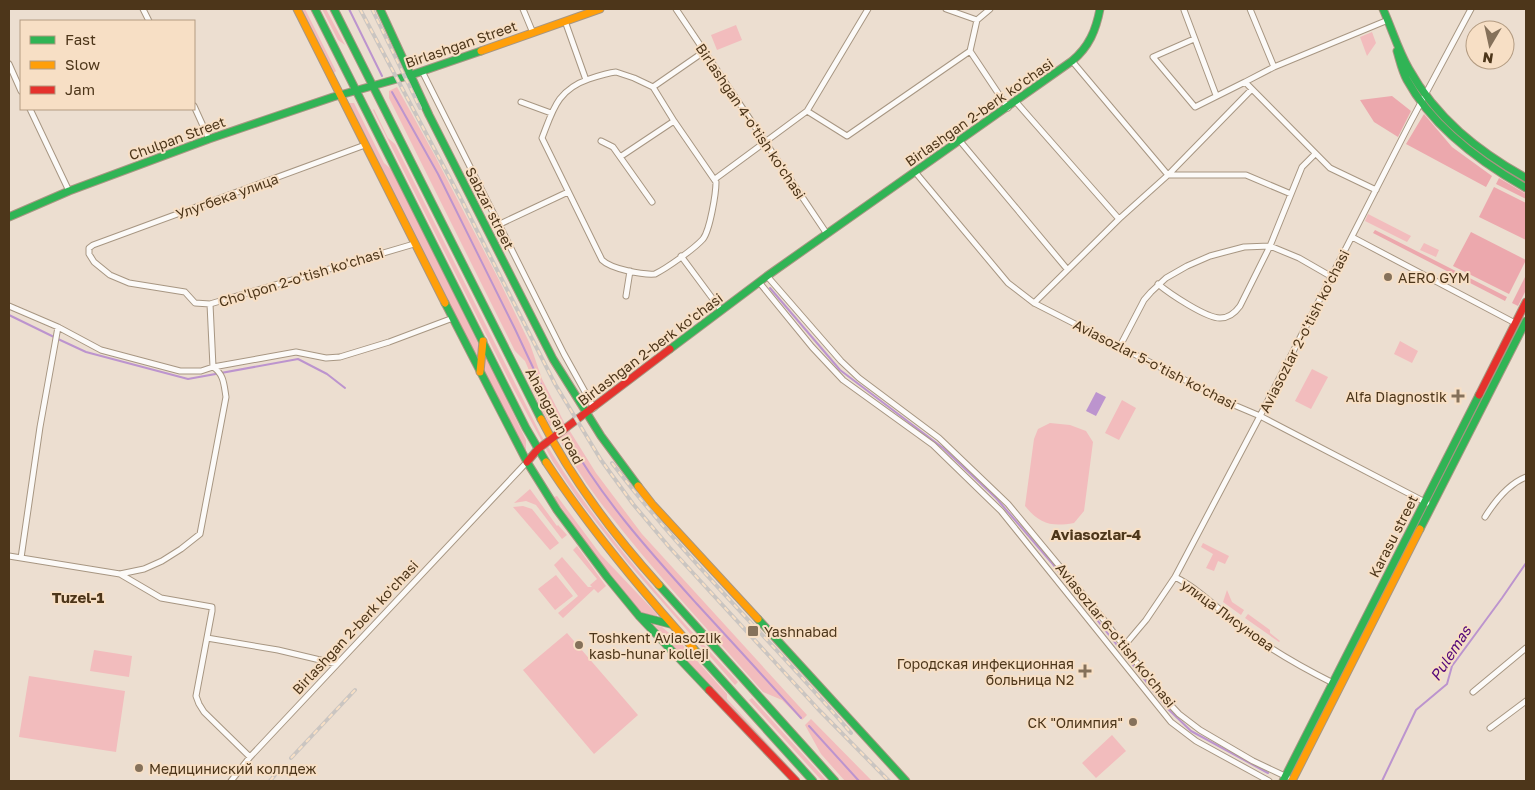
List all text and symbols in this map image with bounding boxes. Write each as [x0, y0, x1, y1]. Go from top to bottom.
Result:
street label: Birlashgan Street [403, 17, 519, 71]
legend [20, 20, 195, 110]
north arrow [1465, 20, 1515, 70]
text: Fast [65, 30, 96, 48]
street label: Birlashgan 4-o'tish ko'chasi [692, 40, 810, 202]
text: N [1481, 49, 1494, 68]
street label: Birlashgan 2-berk ko'chasi [902, 54, 1056, 170]
text: Slow [65, 55, 100, 73]
text: Jam [65, 80, 95, 98]
street label: Chulpan Street [127, 113, 227, 163]
street label: Sabzar street [462, 164, 518, 252]
street label: Улугбека улица [174, 170, 280, 222]
street label: Cho'lpon 2-o'tish ko'chasi [217, 244, 385, 310]
street label: Aviasozlar 2-o'tish ko'chasi [1255, 247, 1353, 415]
place label: AERO GYM [1398, 269, 1470, 286]
marker: AERO GYM [1382, 271, 1394, 283]
street label: Birlashgan 2-berk ko'chasi [574, 289, 726, 409]
street label: Aviasozlar 5-o'tish ko'chasi [1071, 315, 1239, 413]
street label: Ahangaran road [522, 365, 588, 467]
place label: Alfa Diagnostik [1346, 388, 1447, 405]
marker: Alfa Diagnostik [1451, 389, 1465, 403]
street label: Karasu street [1365, 492, 1421, 580]
district label: Aviasozlar-4 [1051, 525, 1141, 543]
street label: Birlashgan 2-berk ko'chasi [288, 557, 422, 697]
street label: Aviasozlar 6-o'tish ko'chasi [1052, 559, 1180, 711]
street label: улица Лисунова [1178, 575, 1278, 655]
district label: Tuzel-1 [52, 588, 104, 606]
water label: Pulemas [1426, 621, 1475, 684]
place label: Yashnabad [764, 623, 837, 640]
marker: Yashnabad [746, 624, 760, 638]
place label: Toshkent Aviasozlik kasb-hunar kolleji [589, 629, 721, 662]
marker: Toshkent Aviasozlik kasb-hunar kolleji [573, 639, 585, 651]
place label: Городская инфекционная больница N2 [897, 655, 1074, 688]
marker: Городская инфекционная больница N2 [1078, 664, 1092, 678]
place label: СК "Олимпия" [1028, 714, 1123, 731]
marker: СК "Олимпия" [1127, 716, 1139, 728]
place label: Медициниский коллдеж [149, 760, 317, 777]
marker: Медициниский коллдеж [133, 762, 145, 774]

